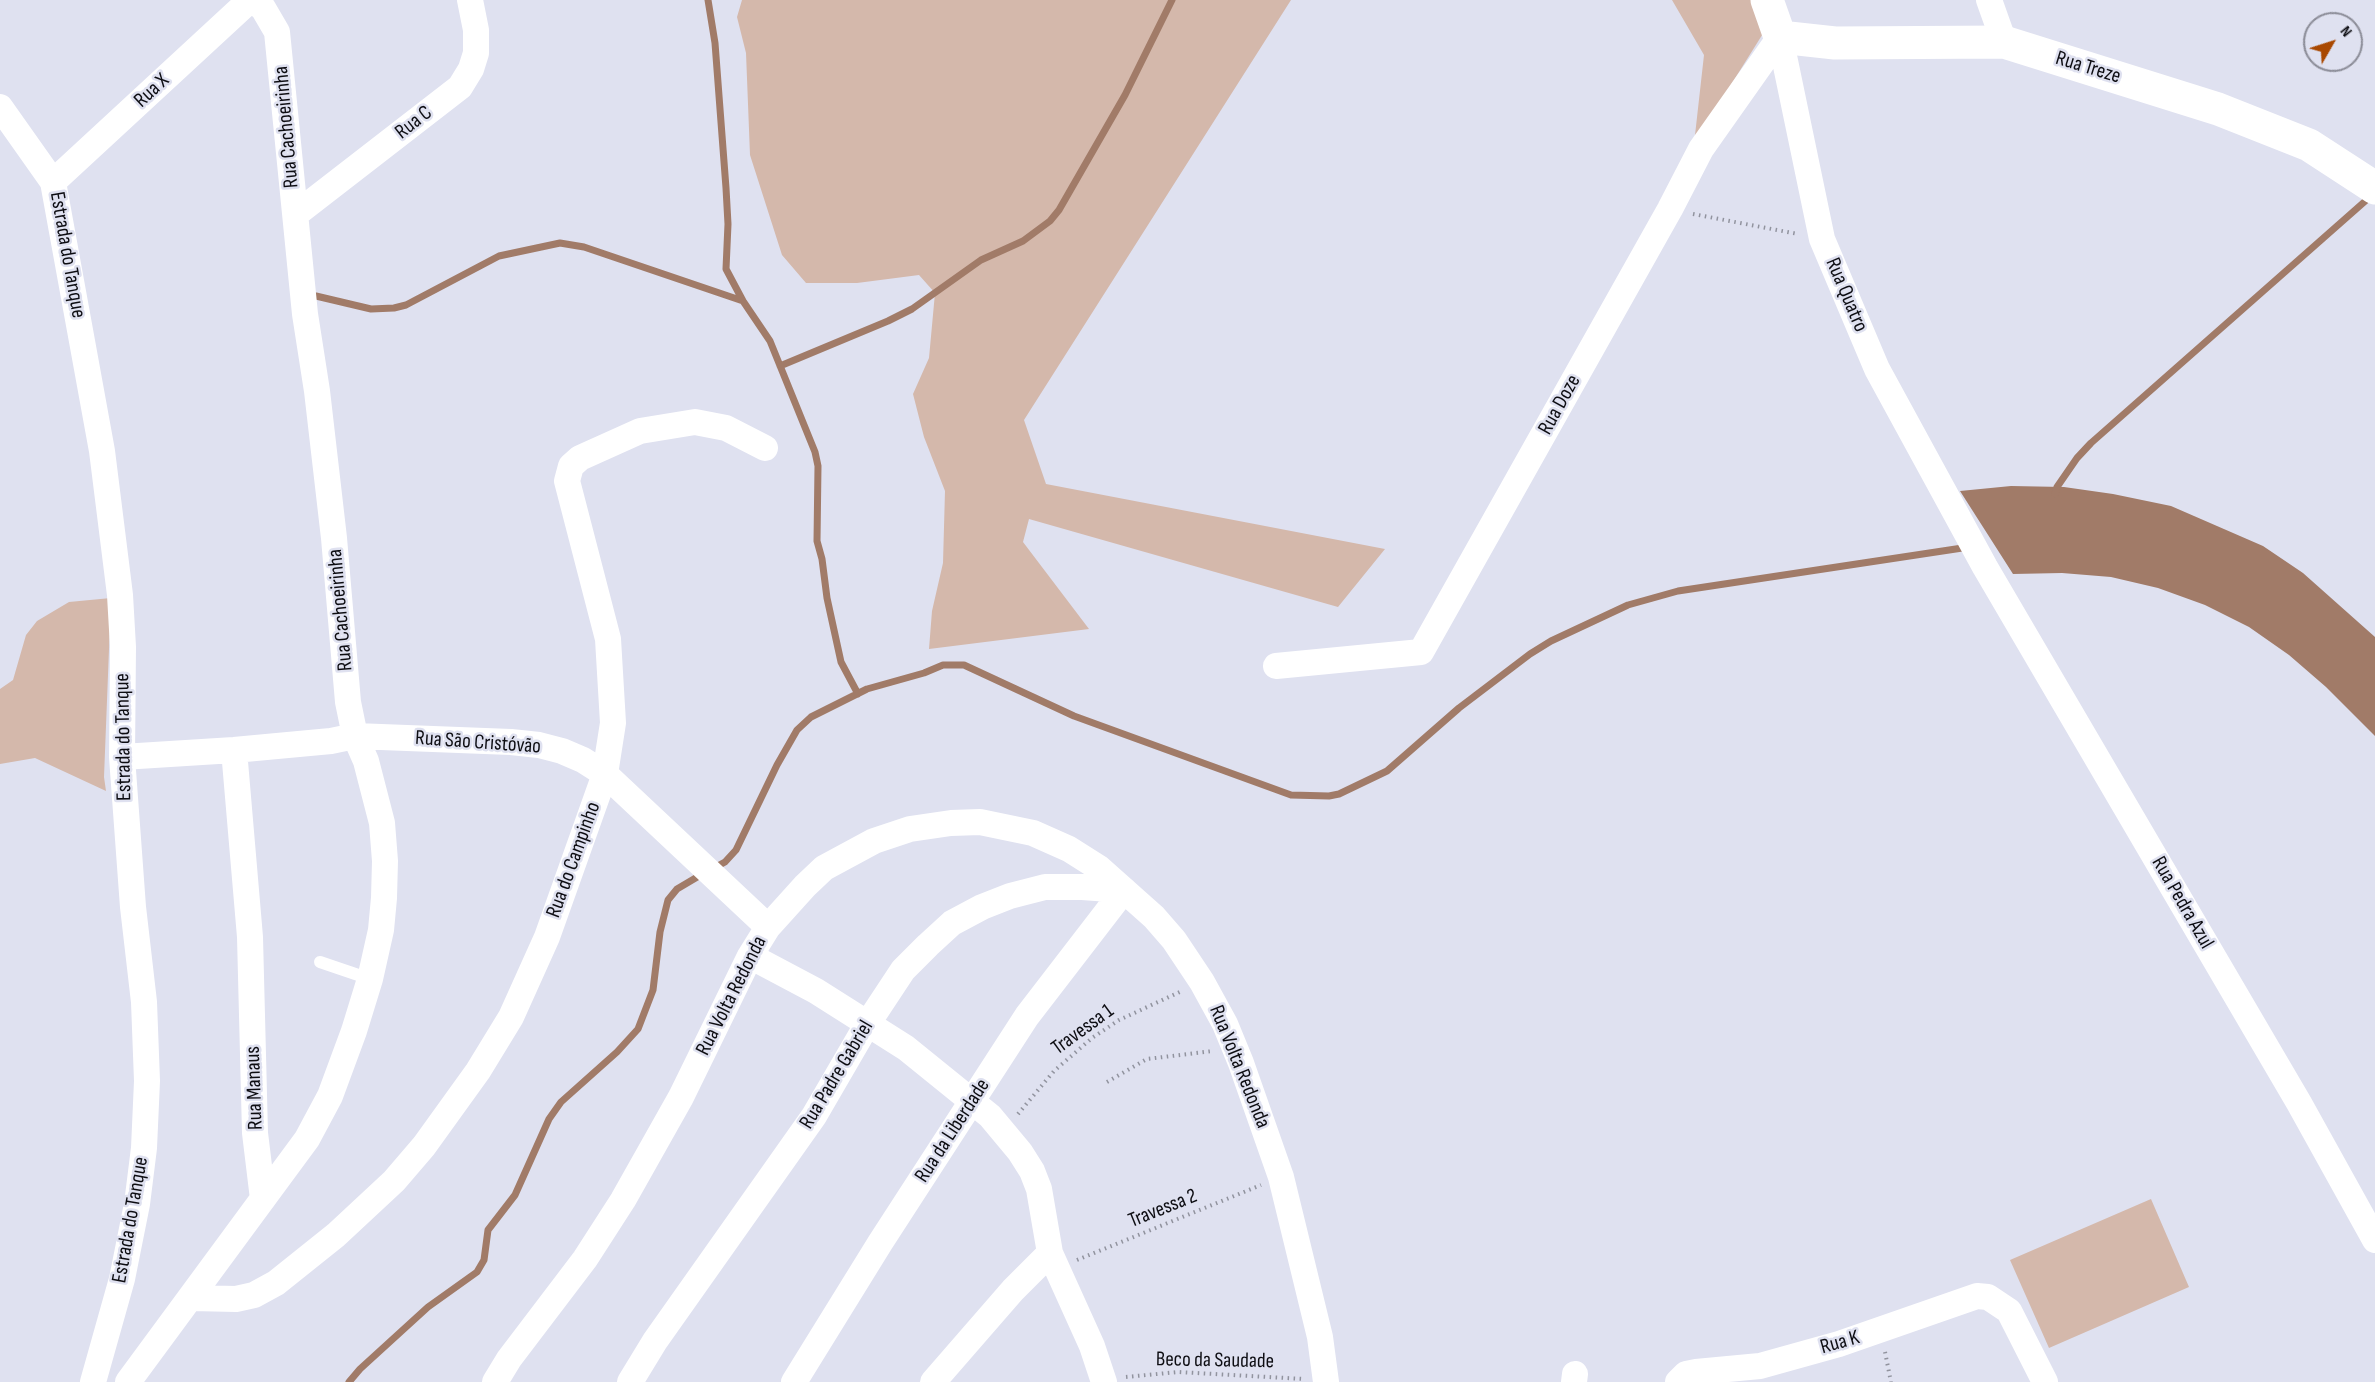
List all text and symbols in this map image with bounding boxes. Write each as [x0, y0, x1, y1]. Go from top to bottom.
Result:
north arrow [2303, 12, 2363, 72]
text: N [2336, 22, 2356, 41]
street label: Rua Treze [2052, 46, 2124, 90]
street label: Rua Cachoeirinha [269, 65, 305, 189]
street label: Rua X [129, 69, 175, 113]
street label: Rua C [390, 101, 438, 145]
street label: Estrada do Tanque [44, 190, 90, 320]
street label: Rua Quatro [1819, 254, 1873, 336]
street label: Rua Doze [1533, 371, 1587, 439]
street label: Rua Cachoeirinha [323, 548, 359, 672]
street label: Estrada do Tanque [110, 673, 138, 801]
street label: Rua São Cristóvão [414, 726, 542, 760]
street label: Rua do Campinho [541, 799, 607, 921]
street label: Rua Pedra Azul [2145, 852, 2219, 954]
street label: Rua Volta Redonda [691, 932, 773, 1060]
street label: Travessa 1 [1047, 999, 1119, 1061]
street label: Rua Volta Redonda [1203, 1002, 1275, 1132]
street label: Rua Padre Gabriel [795, 1016, 879, 1134]
street label: Rua Manaus [241, 1046, 269, 1130]
street label: Rua da Liberdade [910, 1074, 996, 1188]
street label: Estrada do Tanque [108, 1155, 154, 1285]
street label: Travessa 2 [1125, 1184, 1201, 1234]
street label: Rua K [1818, 1325, 1862, 1361]
street label: Beco da Saudade [1156, 1347, 1274, 1375]

